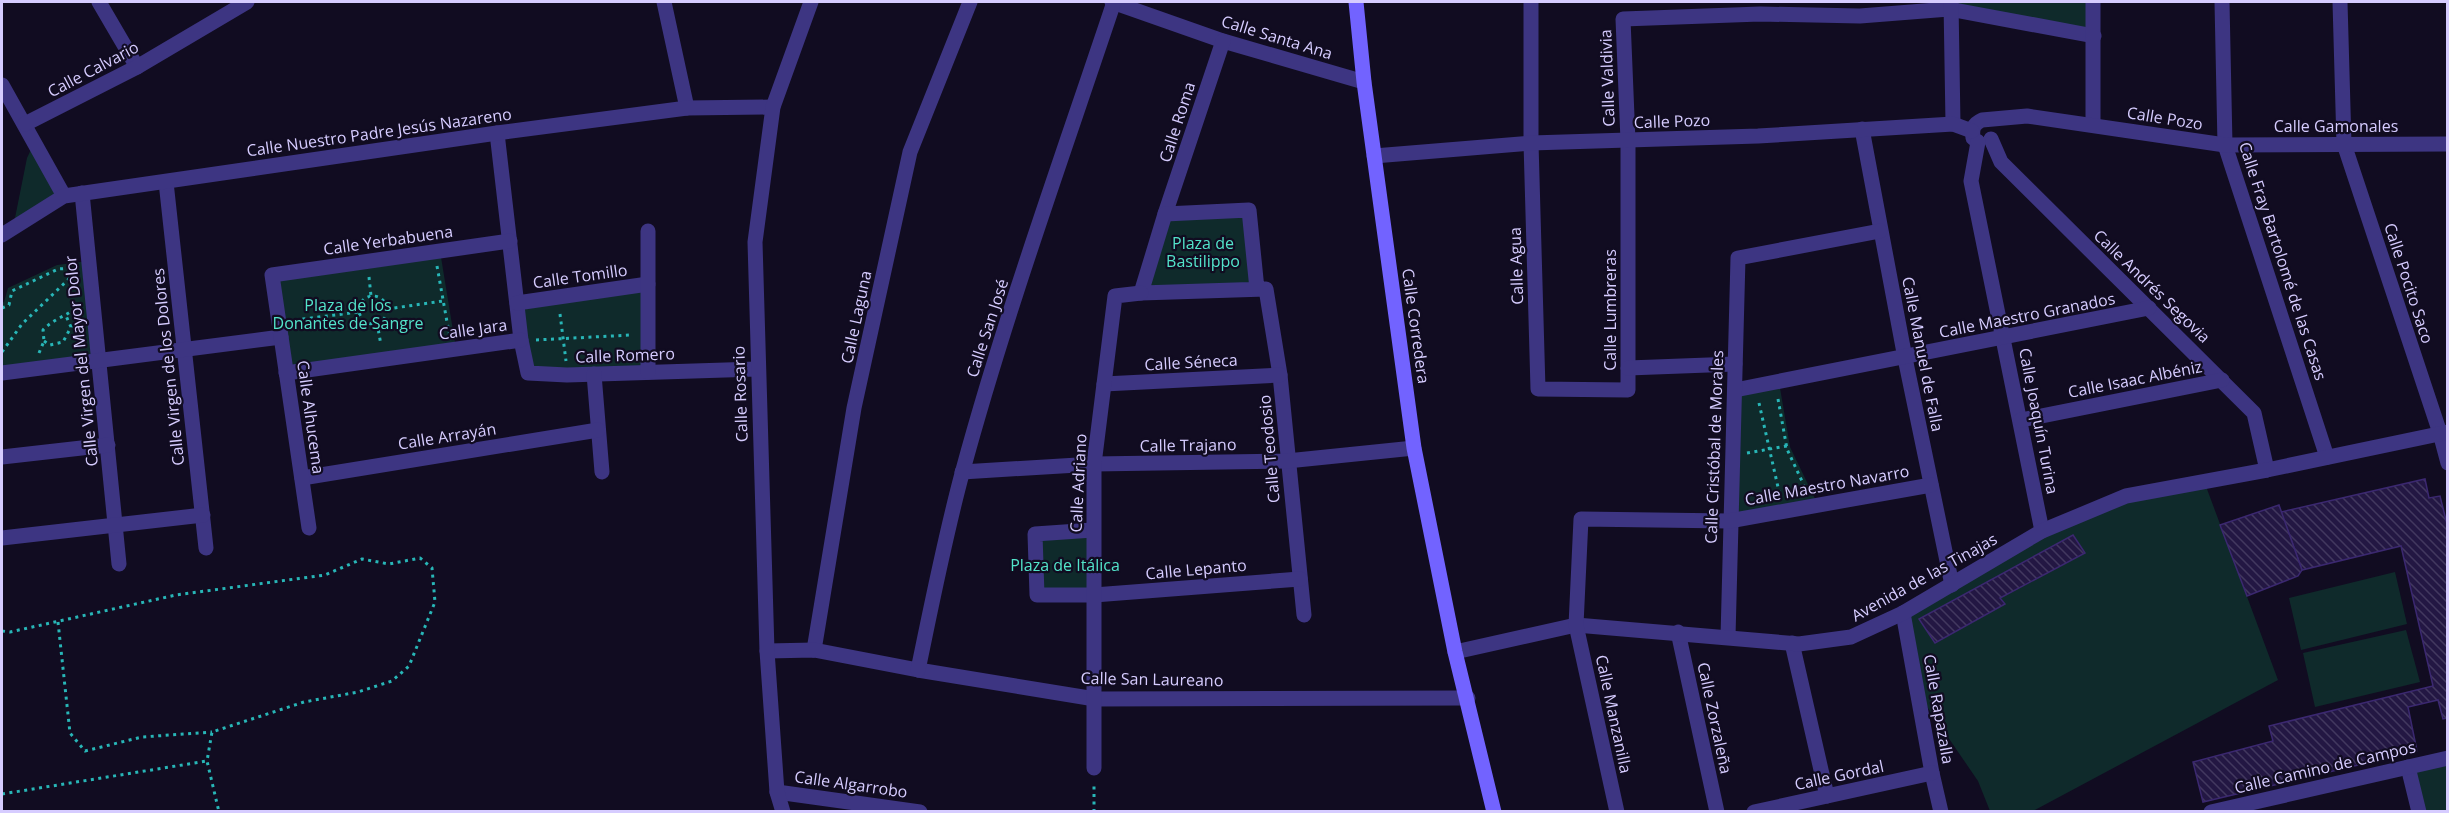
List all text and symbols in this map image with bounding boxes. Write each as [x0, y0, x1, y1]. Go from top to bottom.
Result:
street label: Calle Santa Ana [1219, 10, 1335, 64]
street label: Calle Valdivia [1594, 29, 1620, 127]
street label: Calle Calvario [44, 36, 142, 102]
street label: Calle Roma [1154, 79, 1200, 165]
street label: Calle Pozo [2125, 101, 2205, 135]
street label: Calle Nuestro Padre Jesús Nazareno [245, 102, 513, 162]
street label: Calle Pozo [1633, 109, 1711, 133]
street label: Calle Gamonales [2274, 115, 2398, 137]
street label: Calle Fray Bartolomé de las Casas [2234, 139, 2332, 383]
street label: Calle Yerbabuena [322, 220, 454, 260]
street label: Calle Pocito Saco [2379, 220, 2439, 346]
street label: Calle Andrés Segovia [2089, 225, 2215, 347]
street label: Calle Agua [1504, 227, 1528, 305]
park label: Plaza de Bastilippo [1166, 232, 1240, 272]
street label: Calle Lumbreras [1599, 249, 1621, 371]
street label: Calle Virgen del Mayor Dolor [59, 254, 103, 468]
street label: Calle Tomillo [531, 258, 629, 294]
street label: Calle Virgen de los Dolores [147, 267, 189, 467]
street label: Calle Corredera [1397, 267, 1435, 385]
street label: Calle Laguna [835, 268, 877, 366]
street label: Calle Manuel de Falla [1897, 275, 1949, 433]
street label: Calle San José [961, 276, 1013, 380]
street label: Calle Maestro Granados [1937, 287, 2117, 343]
park label: Plaza de los Donantes de Sangre [273, 294, 423, 334]
street label: Calle Jara [437, 313, 509, 345]
street label: Calle Romero [575, 342, 675, 368]
street label: Calle Rosario [727, 345, 753, 443]
street label: Calle Joaquín Turina [2014, 346, 2064, 496]
street label: Calle Séneca [1144, 349, 1238, 375]
street label: Calle Cristóbal de Morales [1700, 350, 1728, 544]
street label: Calle Isaac Albéniz [2066, 355, 2204, 403]
street label: Calle Alhucema [292, 359, 330, 475]
street label: Calle Teodosio [1253, 394, 1285, 504]
street label: Calle Arrayán [396, 417, 498, 455]
street label: Calle Adriano [1064, 433, 1092, 533]
street label: Calle Trajano [1139, 433, 1237, 457]
street label: Calle Maestro Navarro [1743, 460, 1911, 510]
street label: Avenida de las Tinajas [1847, 528, 2001, 626]
park label: Plaza de Itálica [1010, 554, 1120, 576]
street label: Calle Lepanto [1145, 554, 1247, 584]
street label: Calle Rapazalla [1919, 652, 1959, 766]
street label: Calle Manzanilla [1591, 653, 1637, 775]
street label: Calle Zorzaleña [1692, 660, 1738, 776]
street label: Calle San Laureano [1080, 667, 1224, 691]
street label: Calle Camino de Campos [2232, 735, 2418, 799]
street label: Calle Gordal [1792, 755, 1886, 795]
street label: Calle Algarrobo [793, 765, 909, 803]

